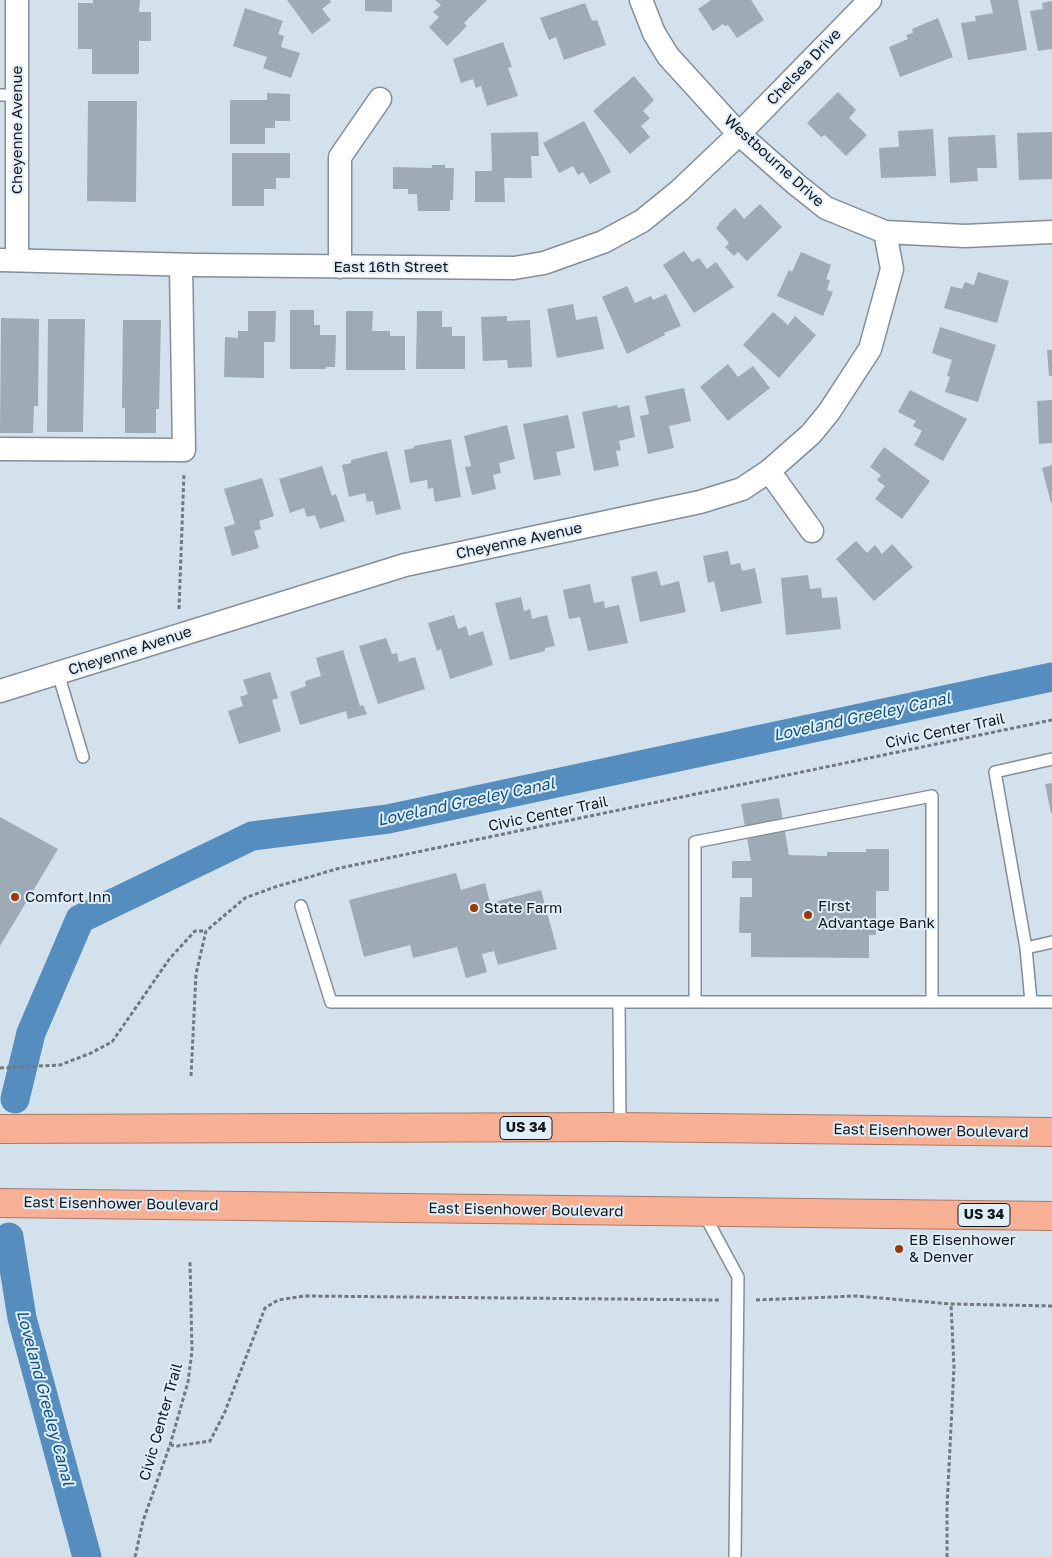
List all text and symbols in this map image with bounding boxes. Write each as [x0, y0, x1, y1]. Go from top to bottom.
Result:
street label: Chelsea Drive [763, 25, 845, 109]
street label: Cheyenne Avenue [8, 66, 26, 194]
street label: Westbourne Drive [720, 111, 828, 211]
street label: East 16th Street [334, 258, 448, 276]
street label: Cheyenne Avenue [454, 519, 584, 563]
street label: Cheyenne Avenue [66, 623, 194, 679]
water label: Loveland Greeley Canal [772, 689, 952, 745]
street label: Civic Center Trail [884, 710, 1006, 752]
water label: Loveland Greeley Canal [376, 774, 556, 830]
street label: Civic Center Trail [487, 793, 609, 835]
place label: Comfort Inn [25, 888, 111, 906]
marker: Comfort Inn [9, 891, 21, 903]
place label: First Advantage Bank [818, 897, 935, 932]
place label: State Farm [484, 899, 562, 917]
marker: State Farm [468, 902, 480, 914]
marker: First Advantage Bank [802, 909, 814, 921]
road number: US 34 [500, 1116, 552, 1140]
street label: East Eisenhower Boulevard [833, 1120, 1029, 1142]
street label: East Eisenhower Boulevard [23, 1193, 219, 1215]
street label: East Eisenhower Boulevard [428, 1199, 624, 1221]
road number: US 34 [958, 1204, 1010, 1226]
place label: EB Eisenhower & Denver [909, 1231, 1016, 1266]
marker: EB Eisenhower & Denver [893, 1243, 905, 1255]
water label: Loveland Greeley Canal [12, 1308, 78, 1488]
street label: Civic Center Trail [136, 1361, 186, 1483]

